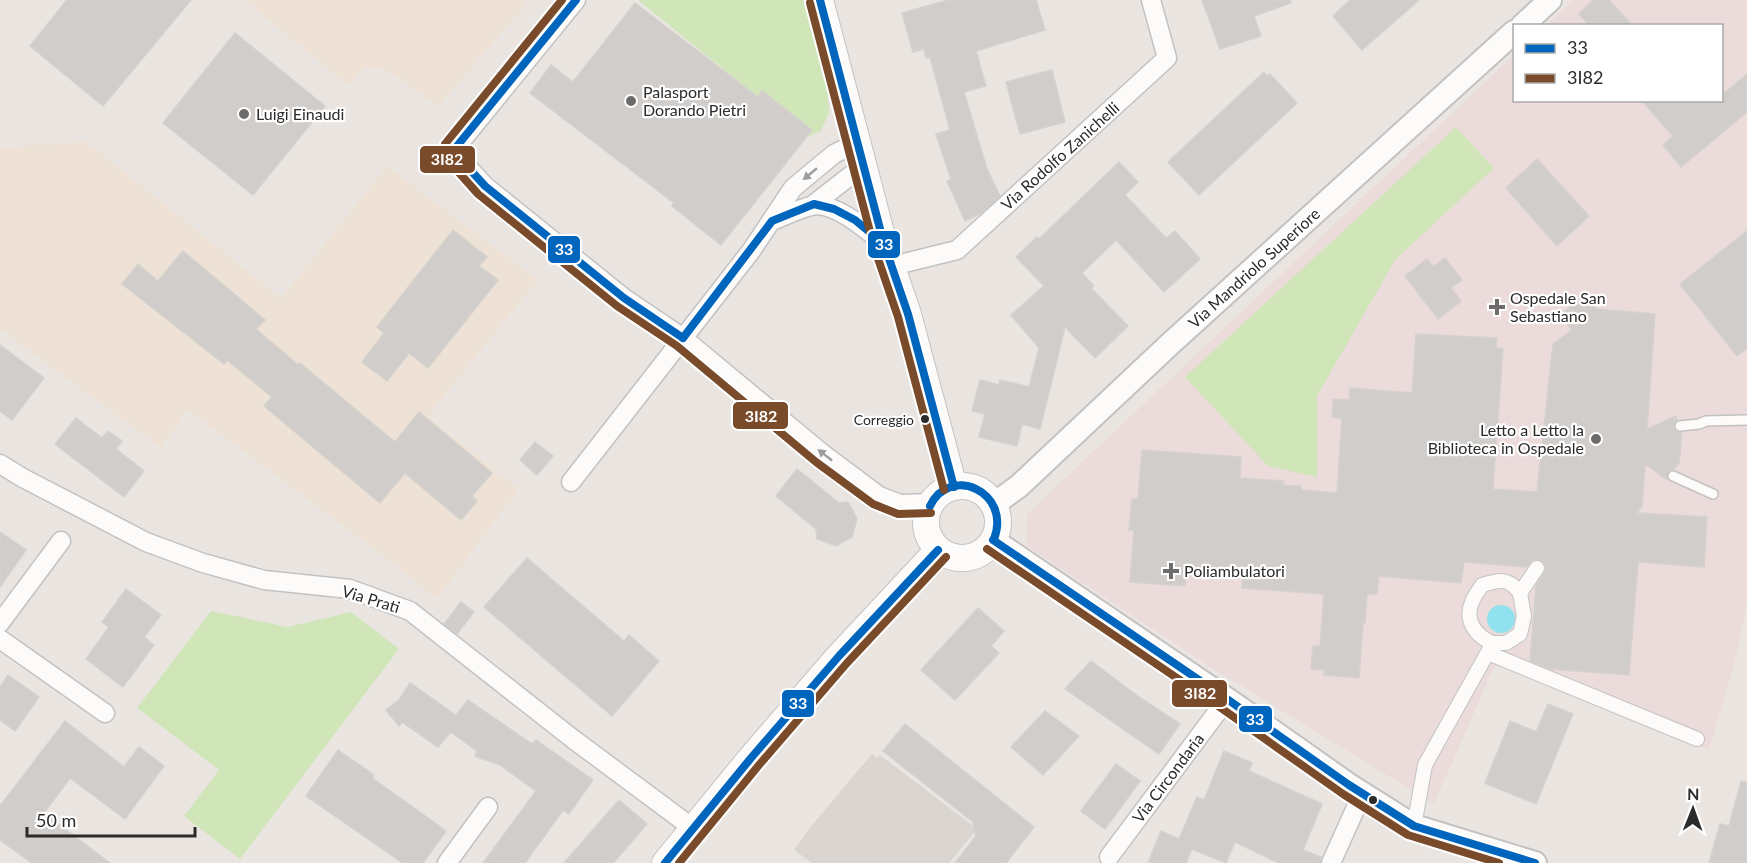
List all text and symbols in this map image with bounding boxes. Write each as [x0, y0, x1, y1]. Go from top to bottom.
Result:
legend [1513, 24, 1723, 102]
text: 33 [1567, 36, 1588, 58]
text: 3I82 [1567, 66, 1603, 88]
place label: Palasport Dorando Pietri [643, 82, 746, 119]
marker: Palasport Dorando Pietri [624, 94, 638, 108]
street label: Via Rodolfo Zanichelli [997, 98, 1123, 214]
place label: Luigi Einaudi [256, 104, 344, 123]
marker: Luigi Einaudi [237, 107, 251, 121]
line badge: 3I82 [419, 145, 476, 174]
text: 3I82 [431, 149, 463, 168]
one-way arrow [803, 167, 818, 180]
street label: Via Mandriolo Superiore [1184, 204, 1323, 332]
line badge: 33 [867, 230, 901, 259]
text: 33 [875, 234, 893, 253]
line badge: 33 [547, 235, 581, 264]
text: 33 [555, 239, 573, 258]
place label: Ospedale San Sebastiano [1510, 288, 1606, 325]
marker: Ospedale San Sebastiano [1488, 298, 1506, 316]
line badge: 3I82 [732, 401, 789, 430]
text: 3I82 [745, 406, 777, 425]
place label: Correggio [854, 411, 914, 428]
marker: Correggio [919, 413, 931, 425]
place label: Letto a Letto la Biblioteca in Ospedale [1428, 420, 1584, 457]
marker: Letto a Letto la Biblioteca in Ospedale [1589, 432, 1603, 446]
one-way arrow [817, 449, 832, 461]
place label: Poliambulatori [1184, 561, 1285, 580]
marker: Poliambulatori [1162, 562, 1180, 580]
street label: Via Prati [340, 581, 402, 616]
line badge: 3I82 [1171, 679, 1228, 708]
text: 3I82 [1184, 683, 1216, 702]
line badge: 33 [781, 689, 815, 718]
text: 33 [789, 693, 807, 712]
line badge: 33 [1238, 705, 1273, 733]
text: 33 [1246, 709, 1264, 728]
street label: Via Circondaria [1128, 729, 1207, 826]
north arrow [1663, 779, 1723, 839]
text: N [1687, 784, 1700, 803]
unlabelled marker [1367, 794, 1379, 806]
scale bar [27, 800, 195, 838]
text: 50 m [36, 809, 76, 831]

